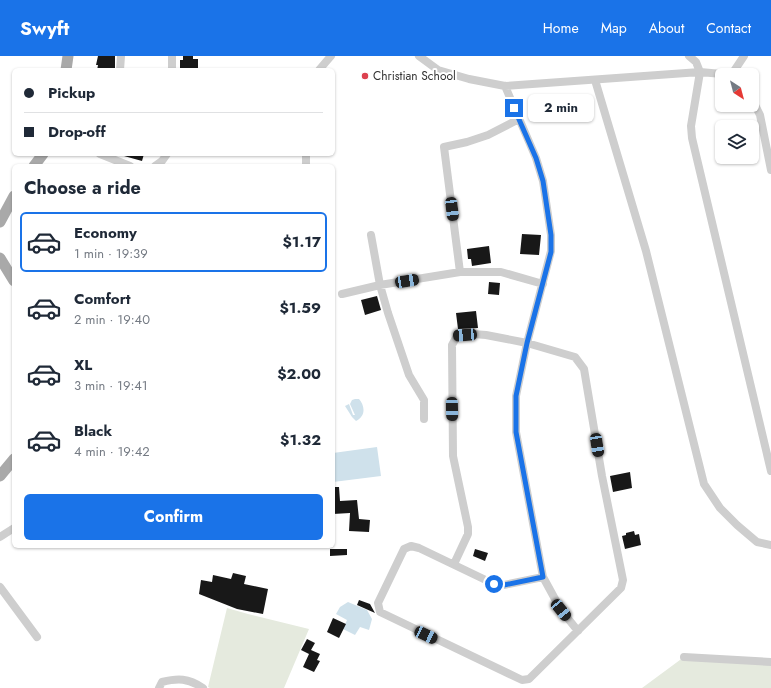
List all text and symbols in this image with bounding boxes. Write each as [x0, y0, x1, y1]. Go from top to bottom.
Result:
text: Swyft [20, 15, 69, 42]
text: Home [543, 18, 579, 38]
text: Map [601, 18, 627, 38]
text: About [649, 18, 684, 38]
text: Contact [706, 18, 751, 38]
place label: Christian School [373, 67, 456, 85]
north arrow [715, 68, 759, 112]
map controls [715, 68, 759, 164]
marker: Christian School [360, 71, 370, 81]
text: Pickup [48, 82, 95, 104]
callout: 2 min [528, 94, 594, 122]
text: 2 min [544, 98, 578, 117]
route end [505, 99, 523, 117]
button: layers [715, 120, 759, 164]
text: Drop-off [48, 121, 106, 143]
text: Choose a ride [24, 175, 141, 201]
car [445, 196, 459, 222]
text: Economy [74, 222, 137, 244]
icon: car [26, 224, 62, 260]
text: $1.17 [283, 231, 321, 253]
text: 1 min · 19:39 [74, 244, 148, 263]
car [394, 273, 420, 289]
text: Comfort [74, 288, 131, 310]
icon: car [26, 290, 62, 326]
text: $1.59 [279, 297, 321, 319]
text: 2 min · 19:40 [74, 310, 150, 329]
car [453, 328, 477, 342]
text: XL [74, 354, 92, 376]
icon: car [26, 356, 62, 392]
text: $2.00 [277, 363, 321, 385]
text: 3 min · 19:41 [74, 376, 148, 395]
car [446, 397, 458, 421]
text: Black [74, 420, 112, 442]
icon: car [26, 422, 62, 458]
text: $1.32 [280, 429, 321, 451]
car [589, 432, 605, 458]
text: 4 min · 19:42 [74, 442, 150, 461]
button: Confirm [24, 494, 323, 540]
route start [485, 575, 503, 593]
car [549, 597, 573, 623]
car [413, 624, 439, 646]

